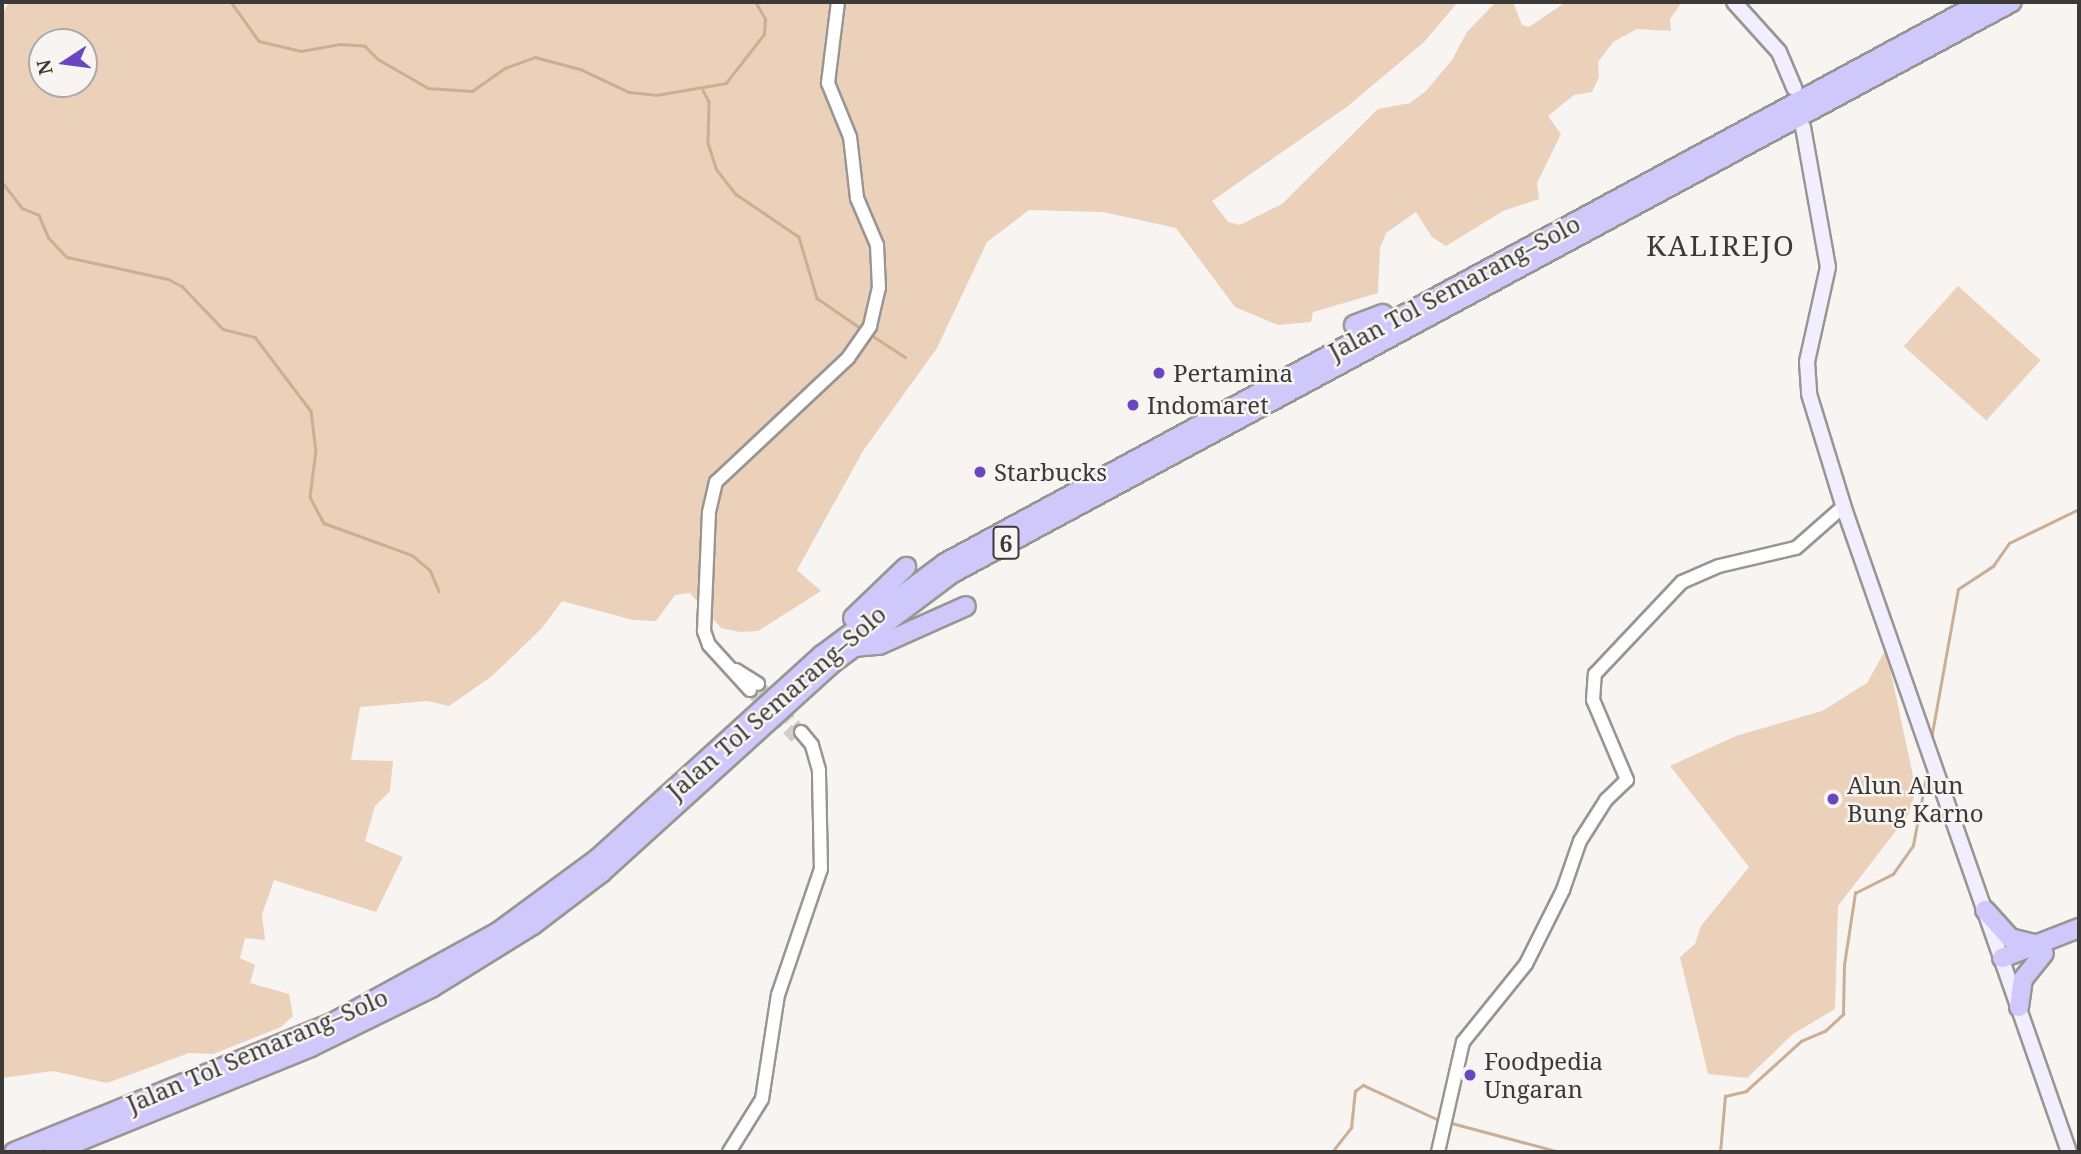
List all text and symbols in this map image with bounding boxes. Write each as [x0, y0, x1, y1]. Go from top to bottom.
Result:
north arrow [28, 28, 98, 98]
text: N [30, 57, 59, 78]
street label: Jalan Tol Semarang–Solo [1323, 208, 1585, 366]
district label: KALIREJO [1647, 228, 1795, 262]
place label: Pertamina [1173, 359, 1293, 387]
marker: Pertamina [1151, 365, 1167, 381]
place label: Indomaret [1147, 391, 1269, 419]
marker: Indomaret [1125, 397, 1141, 413]
place label: Starbucks [994, 458, 1107, 486]
marker: Starbucks [972, 464, 988, 480]
road number: 6 [992, 524, 1020, 562]
street label: Jalan Tol Semarang–Solo [661, 599, 891, 805]
place label: Alun Alun Bung Karno [1847, 771, 1984, 827]
marker: Alun Alun Bung Karno [1825, 791, 1841, 807]
street label: Jalan Tol Semarang–Solo [122, 982, 392, 1118]
place label: Foodpedia Ungaran [1484, 1047, 1603, 1103]
marker: Foodpedia Ungaran [1462, 1067, 1478, 1083]

